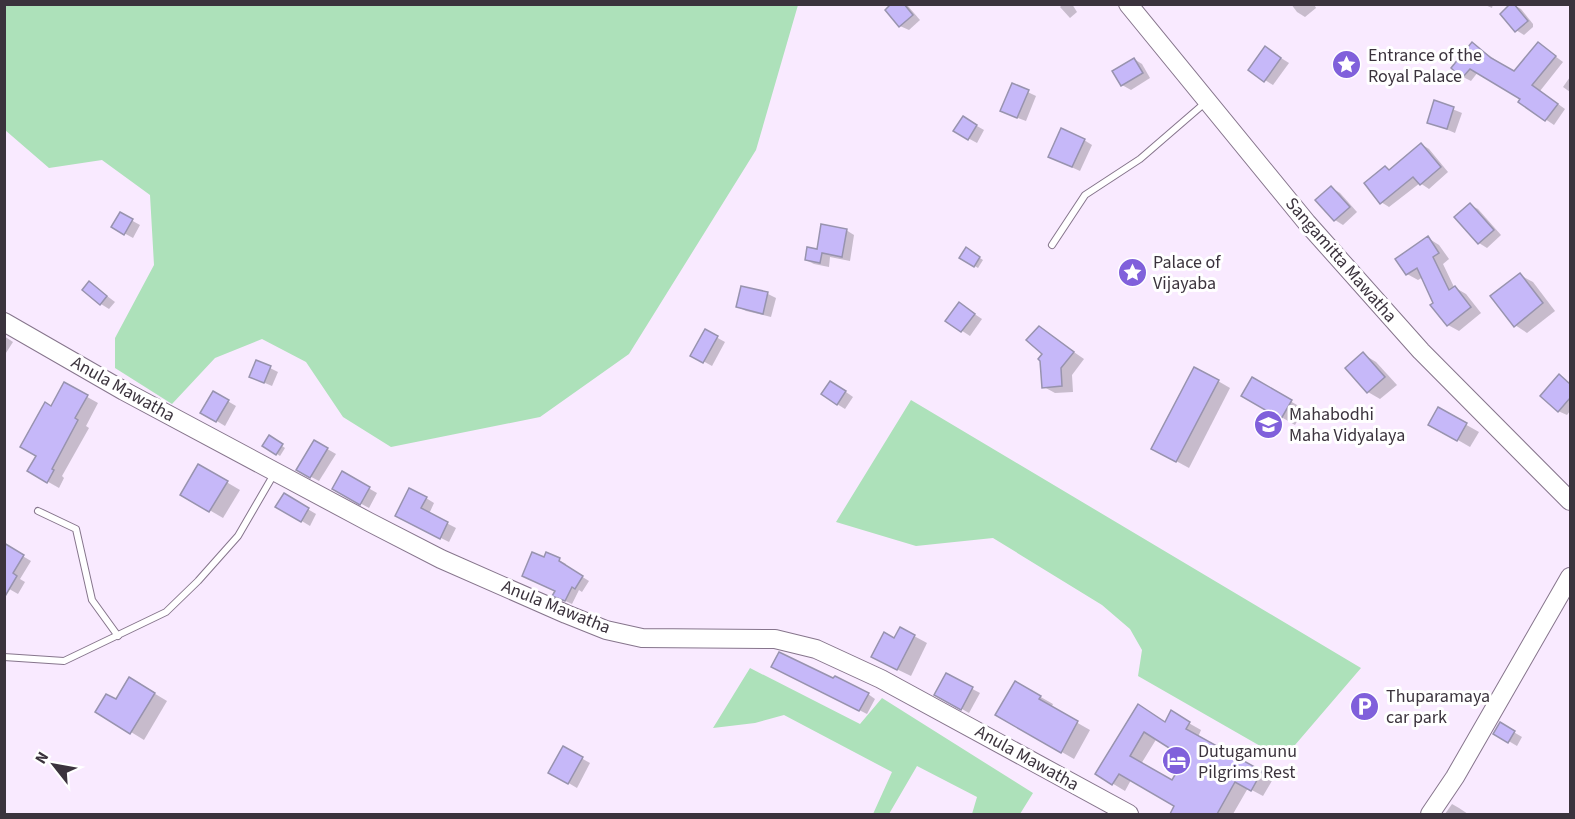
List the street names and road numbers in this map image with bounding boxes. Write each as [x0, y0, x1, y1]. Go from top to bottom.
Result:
street label: Sangamitta Mawatha [1280, 192, 1402, 328]
street label: Anula Mawatha [66, 350, 180, 428]
street label: Anula Mawatha [498, 574, 614, 640]
street label: Anula Mawatha [970, 719, 1084, 797]

